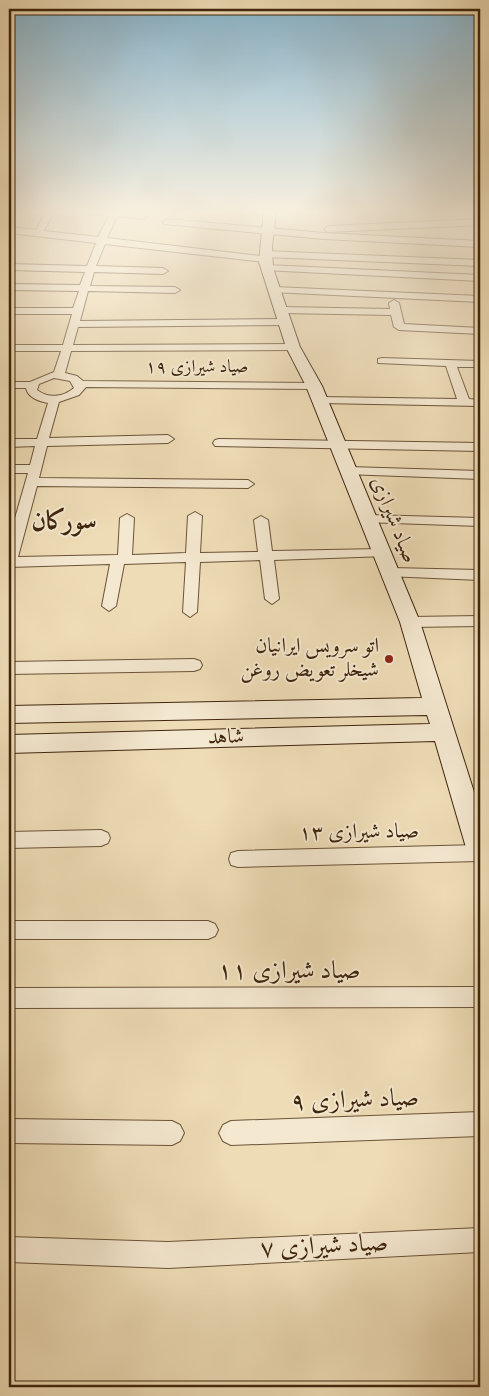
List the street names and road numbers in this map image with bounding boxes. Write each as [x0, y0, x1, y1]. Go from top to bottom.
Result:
street label: صیاد شیرازی ۱۹ [146, 355, 248, 381]
street label: صیاد شیرازی [362, 472, 424, 568]
street label: شاهد [207, 722, 245, 754]
street label: صیاد شیرازی ۱۳ [299, 817, 419, 849]
street label: صیاد شیرازی ۱۱ [218, 954, 360, 990]
street label: صیاد شیرازی ۹ [290, 1081, 420, 1121]
street label: صیاد شیرازی ۷ [259, 1226, 389, 1268]

